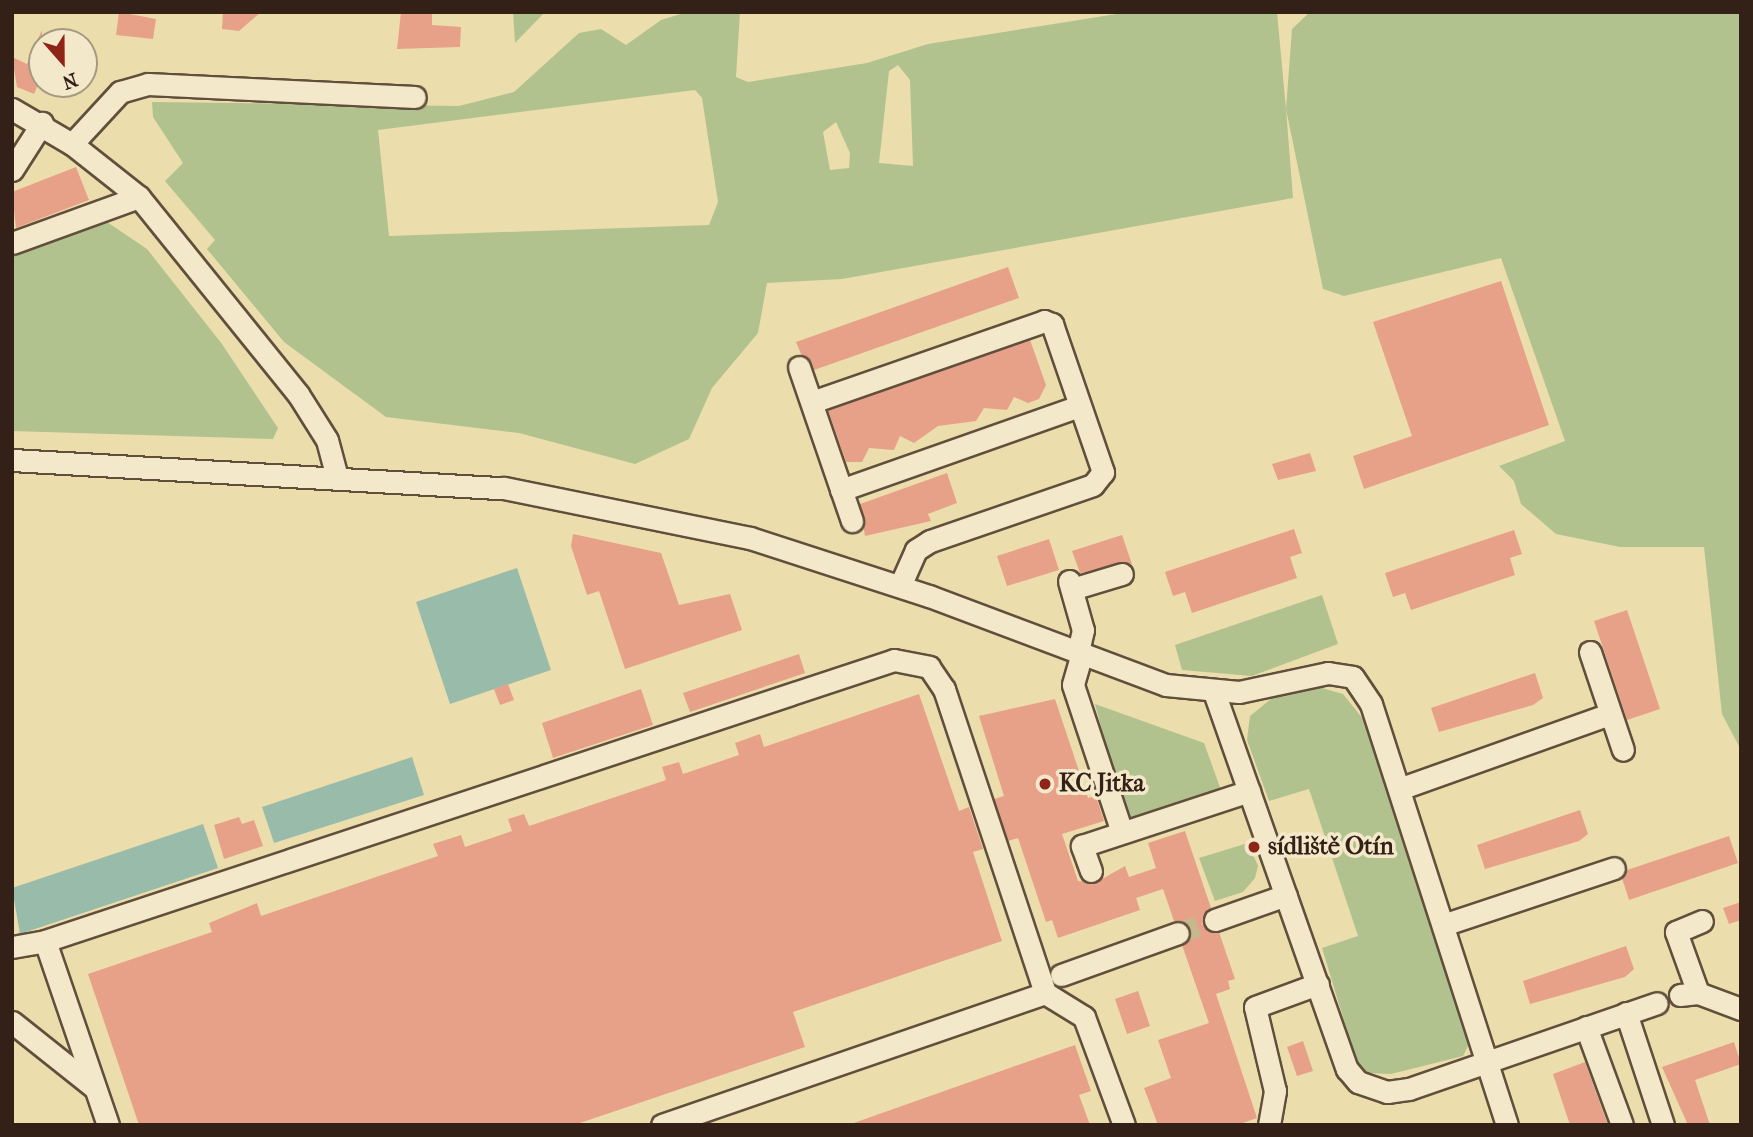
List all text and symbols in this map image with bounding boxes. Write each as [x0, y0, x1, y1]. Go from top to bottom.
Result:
north arrow [28, 28, 98, 98]
text: N [59, 68, 80, 94]
place label: KC Jitka [1059, 770, 1145, 798]
marker: KC Jitka [1037, 776, 1053, 792]
place label: sídliště Otín [1268, 833, 1394, 861]
marker: sídliště Otín [1246, 839, 1262, 855]

